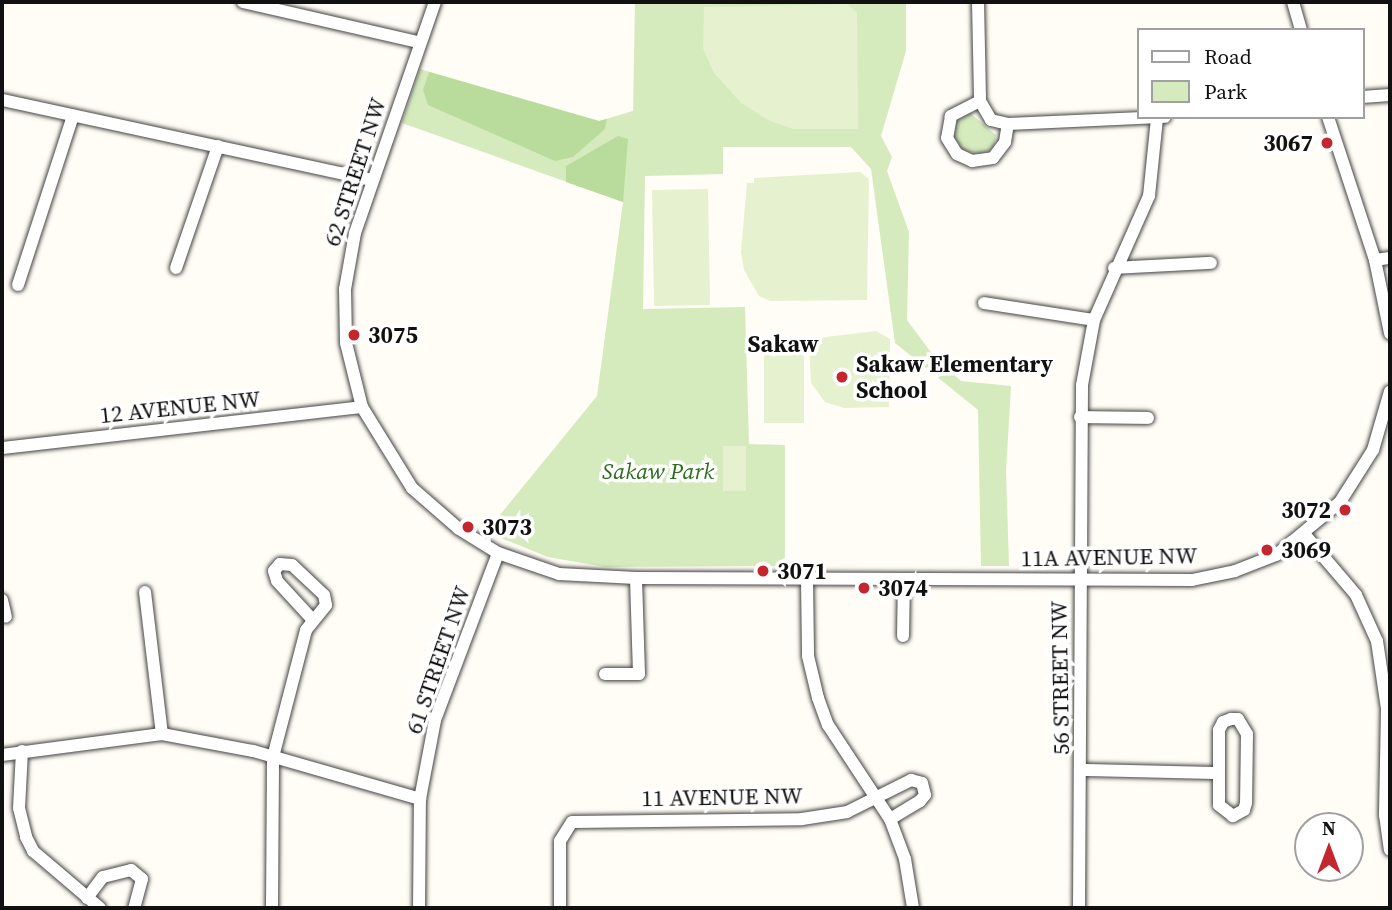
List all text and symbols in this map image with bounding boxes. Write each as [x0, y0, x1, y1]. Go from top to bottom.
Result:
legend [1136, 28, 1364, 119]
text: Road [1204, 42, 1252, 71]
text: Park [1204, 77, 1247, 106]
street label: 62 STREET NW [318, 94, 392, 250]
place label: 3067 [1263, 129, 1313, 157]
marker: 3067 [1319, 135, 1335, 151]
place label: 3075 [368, 321, 418, 349]
marker: 3075 [346, 327, 362, 343]
district label: Sakaw [747, 330, 819, 358]
place label: Sakaw Elementary School [856, 350, 1053, 404]
marker: Sakaw Elementary School [834, 369, 850, 385]
street label: 12 AVENUE NW [98, 385, 262, 429]
park label: Sakaw Park [602, 457, 714, 485]
place label: 3072 [1281, 496, 1331, 524]
marker: 3072 [1337, 502, 1353, 518]
place label: 3073 [482, 513, 532, 541]
marker: 3073 [460, 519, 476, 535]
place label: 3069 [1281, 536, 1331, 564]
street label: 11A AVENUE NW [1020, 542, 1198, 572]
marker: 3069 [1259, 542, 1275, 558]
place label: 3071 [777, 557, 827, 585]
marker: 3071 [755, 563, 771, 579]
place label: 3074 [878, 574, 928, 602]
marker: 3074 [856, 580, 872, 596]
street label: 61 STREET NW [400, 582, 476, 738]
street label: 56 STREET NW [1045, 600, 1075, 756]
street label: 11 AVENUE NW [641, 782, 803, 812]
north arrow [1294, 812, 1364, 882]
text: N [1322, 815, 1336, 841]

